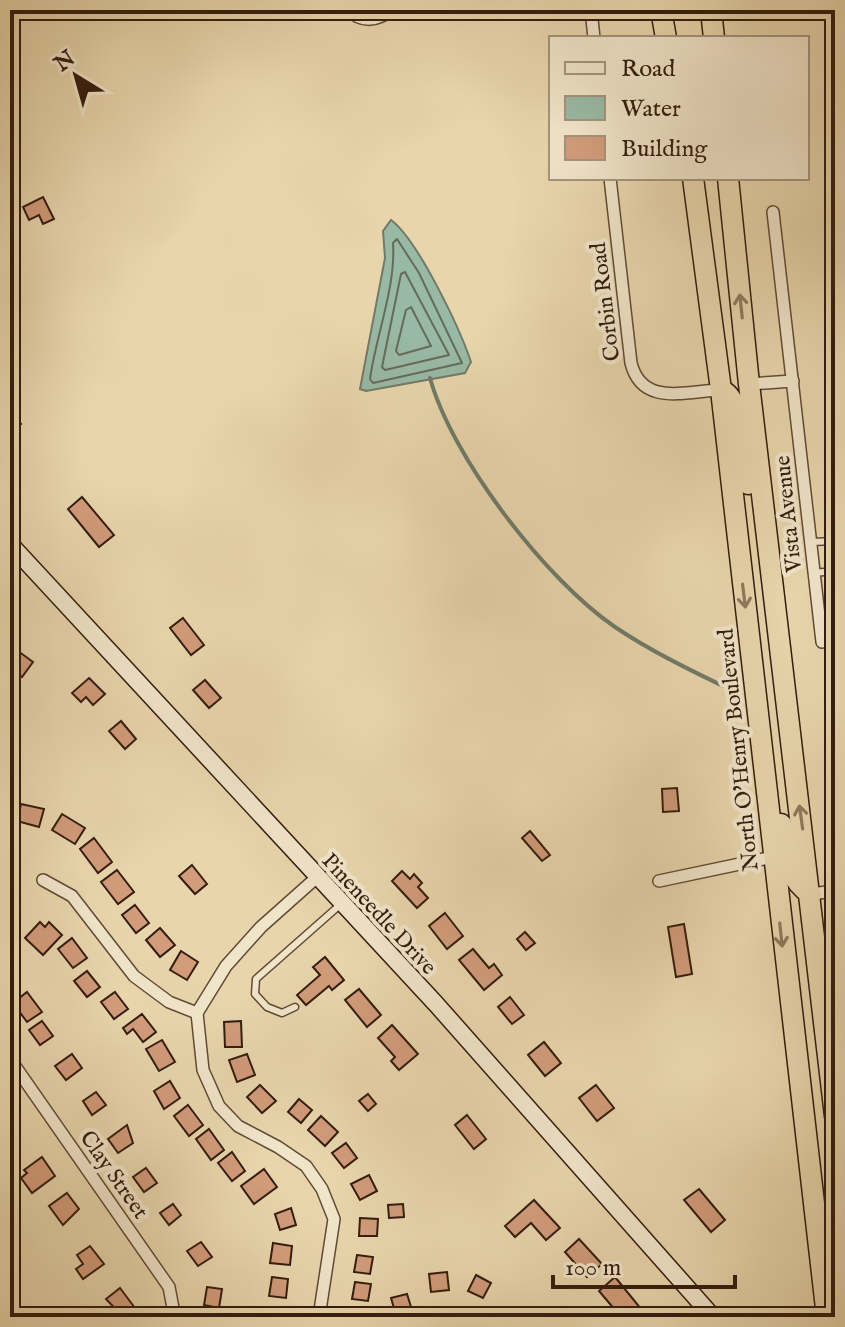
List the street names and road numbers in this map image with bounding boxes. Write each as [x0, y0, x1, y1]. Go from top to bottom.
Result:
street label: Corbin Road [585, 241, 627, 363]
street label: Vista Avenue [769, 454, 809, 574]
street label: North O'Henry Boulevard [712, 627, 766, 872]
street label: Pineneedle Drive [315, 848, 442, 981]
street label: Clay Street [73, 1126, 154, 1225]

